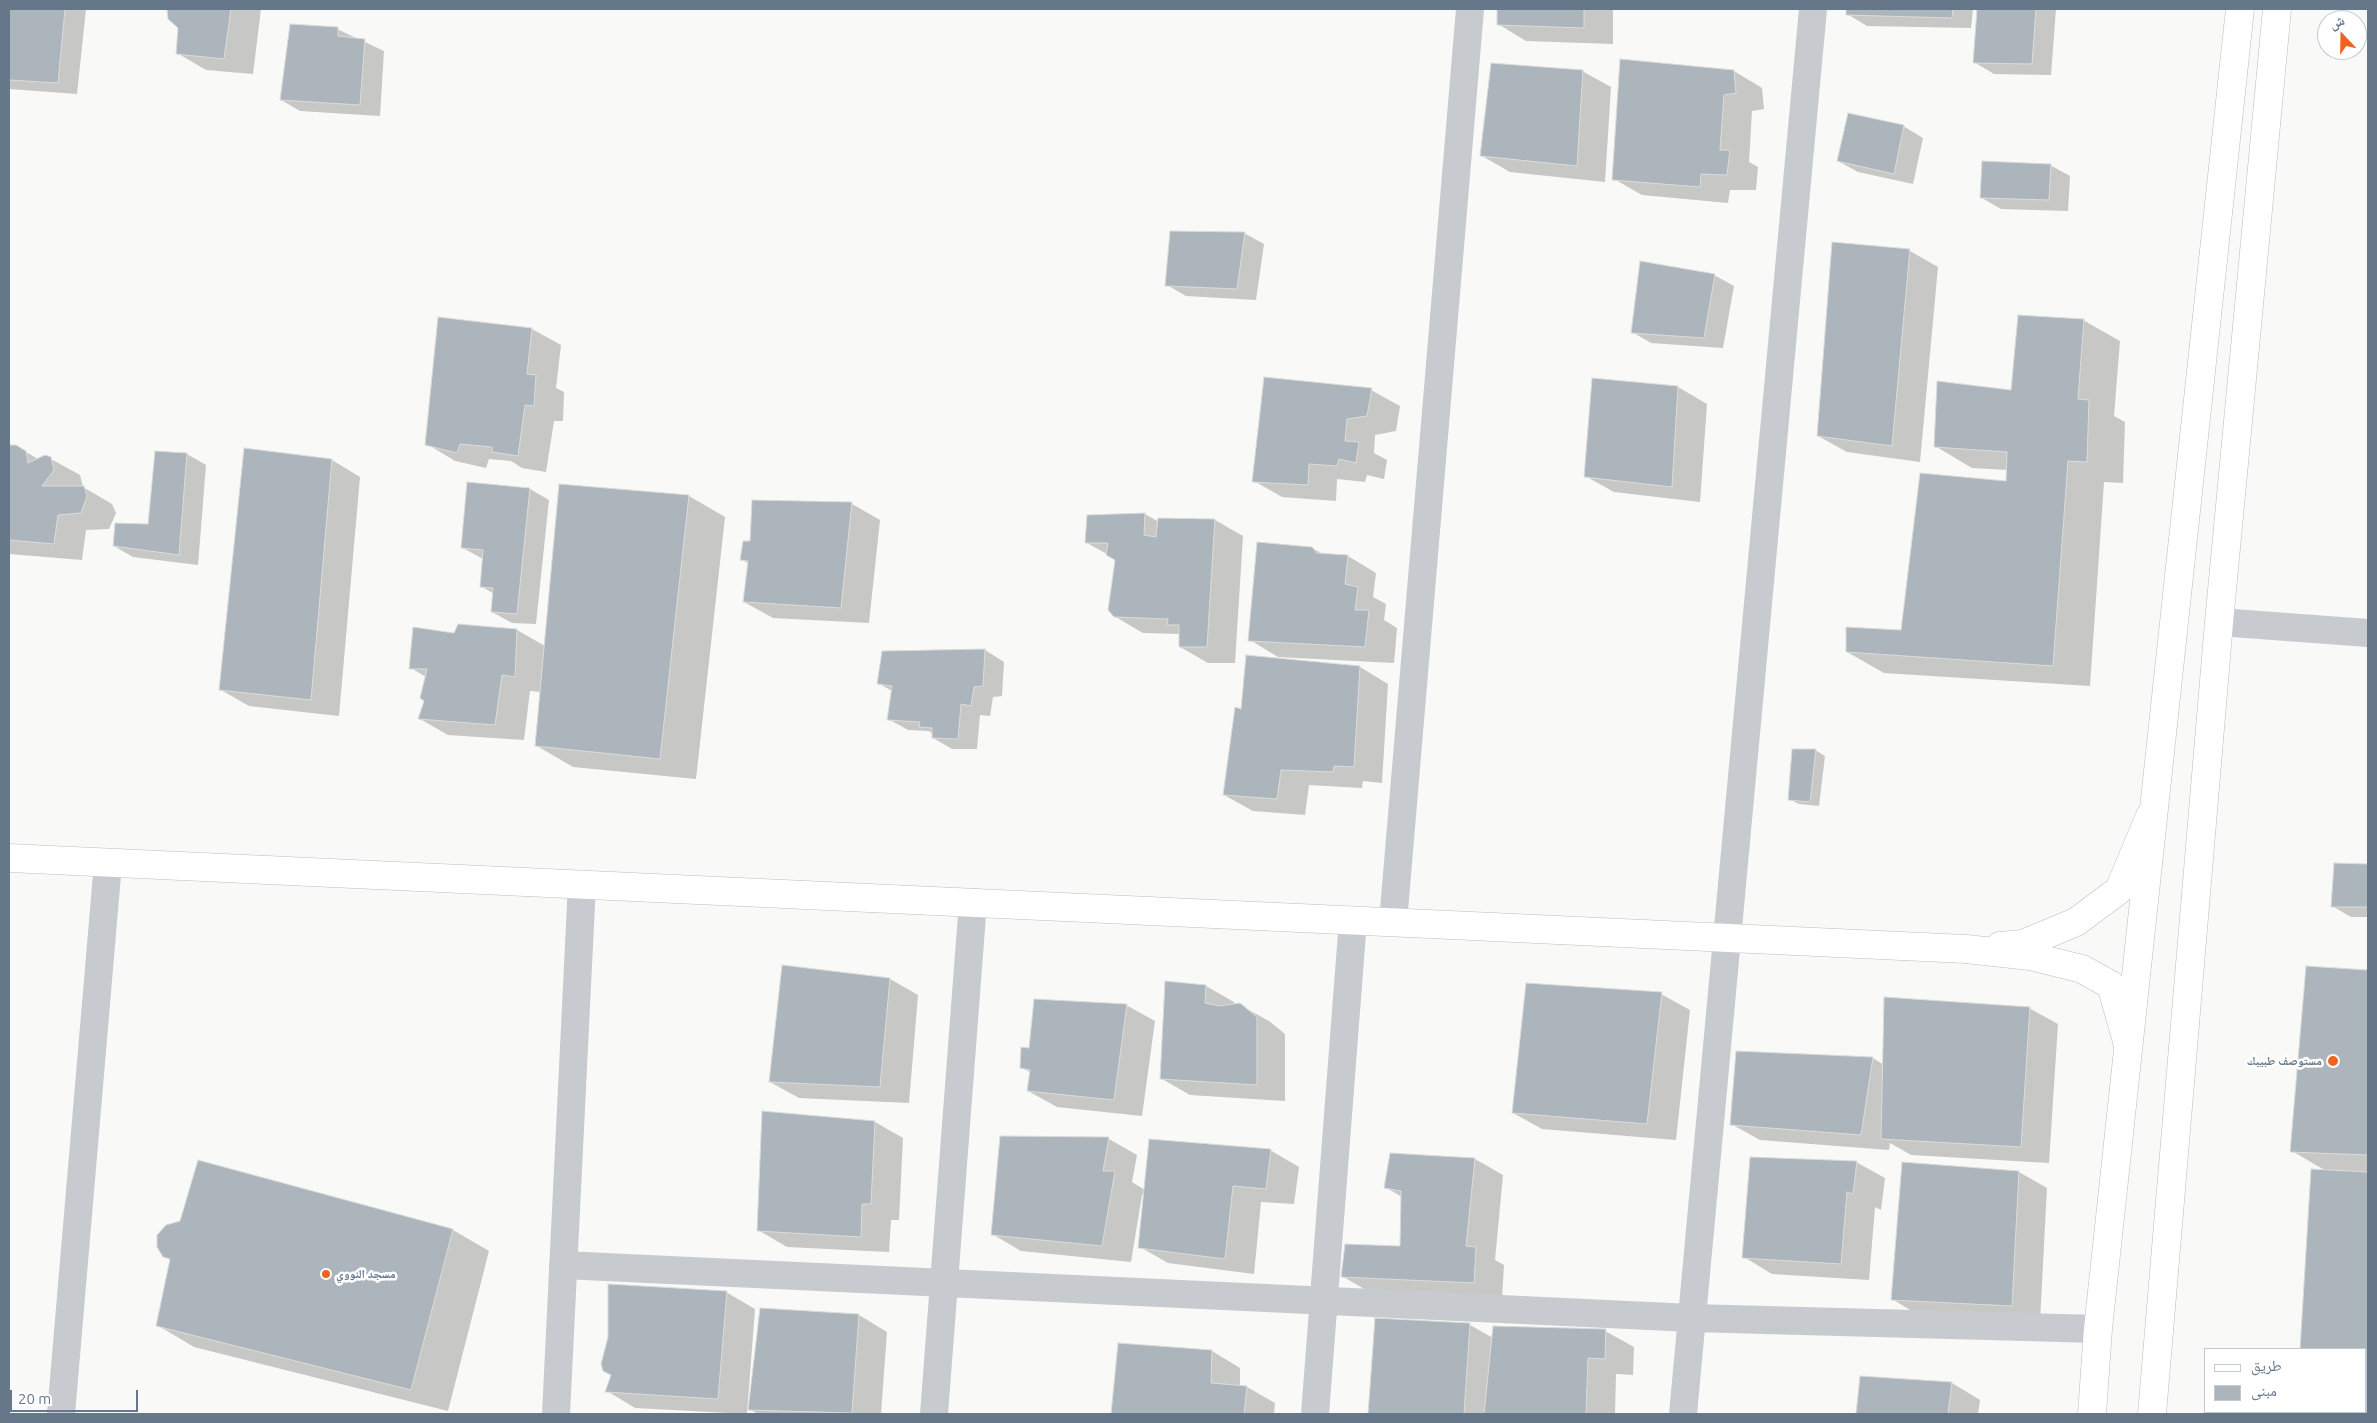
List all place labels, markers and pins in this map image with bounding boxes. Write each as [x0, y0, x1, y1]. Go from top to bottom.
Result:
place label: مستوصف طبيبك [2247, 1054, 2322, 1068]
marker: مستوصف طبيبك [2326, 1054, 2340, 1068]
place label: مسجد النووي [336, 1267, 396, 1281]
marker: مسجد النووي [320, 1268, 332, 1280]

